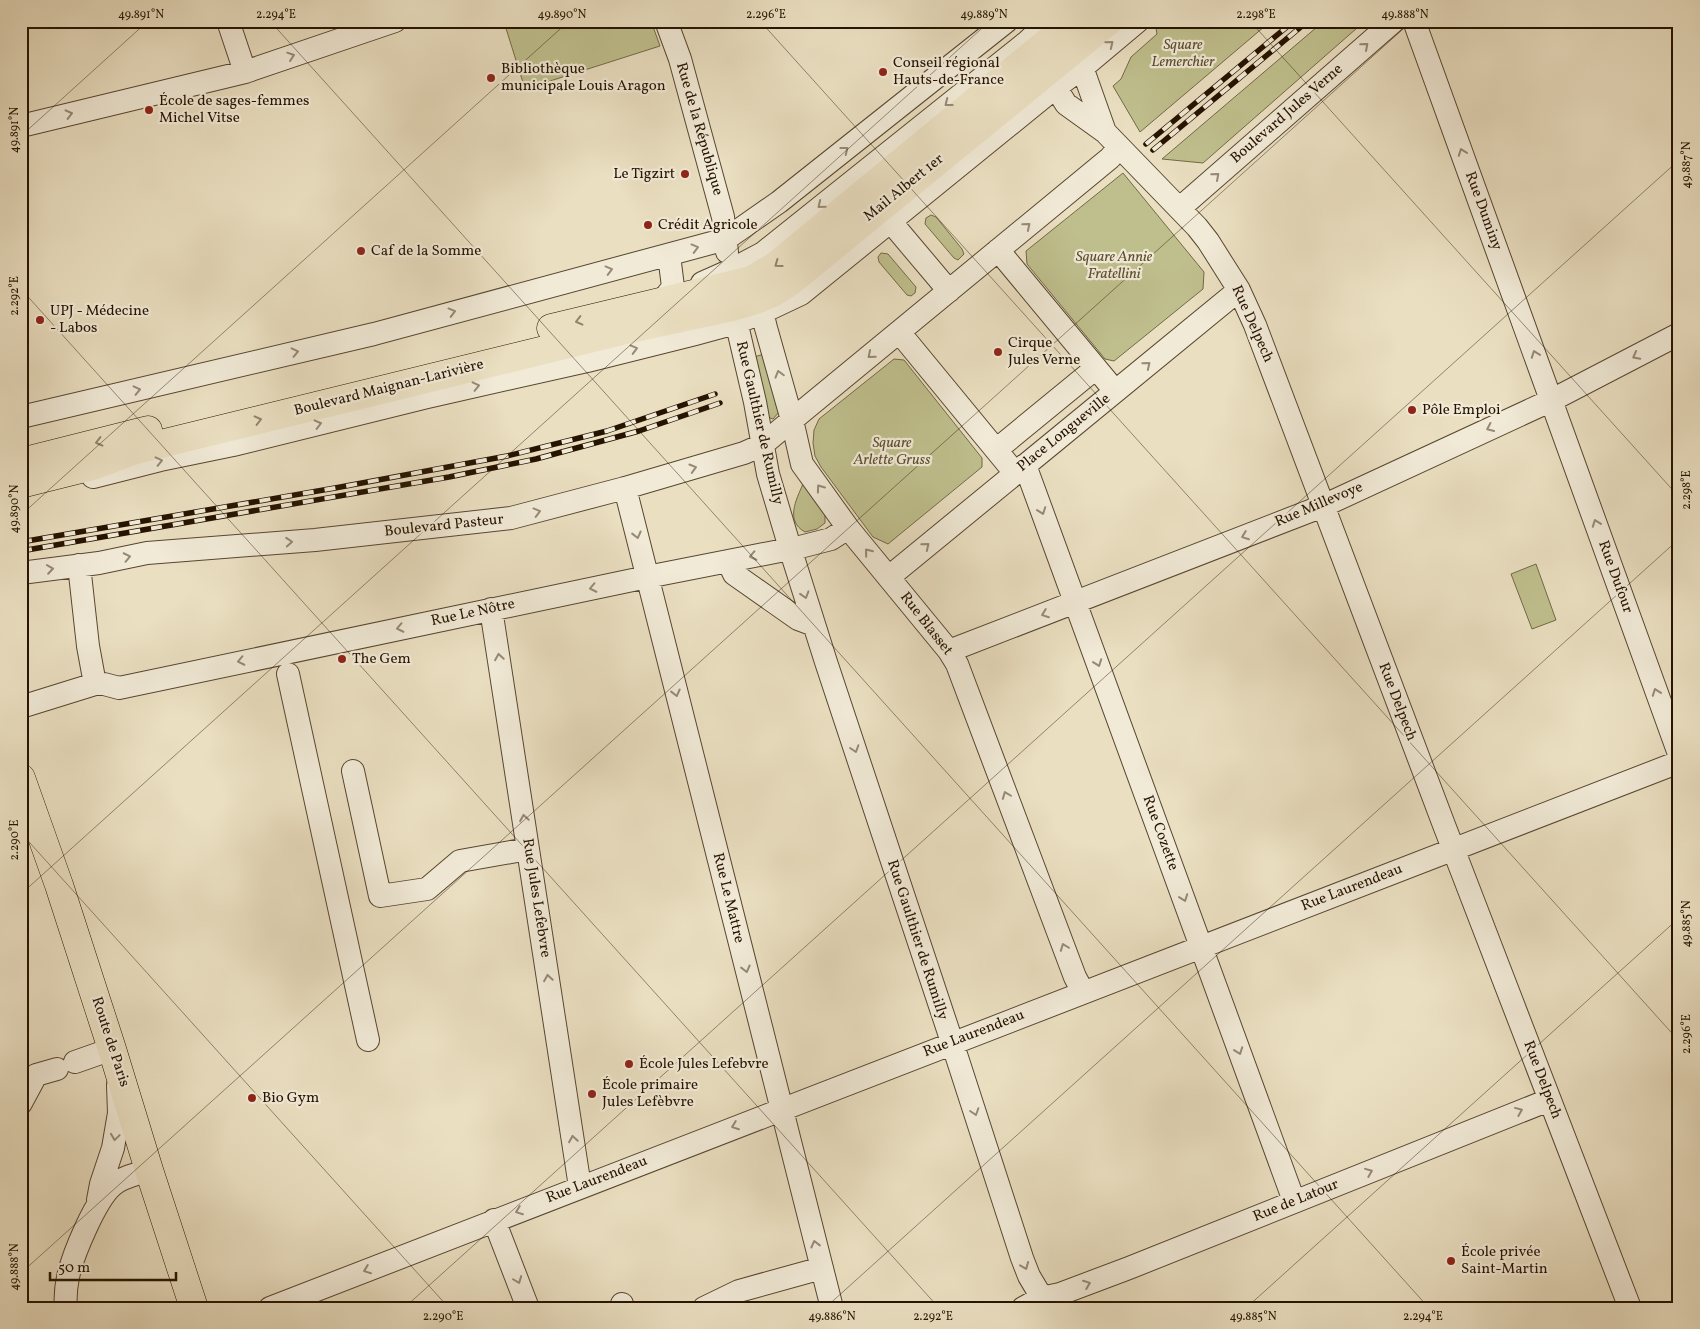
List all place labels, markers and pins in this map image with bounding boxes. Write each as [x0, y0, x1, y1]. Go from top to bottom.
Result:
place label: Conseil régional Hauts-de-France [893, 53, 1004, 91]
place label: Bibliothèque municipale Louis Aragon [501, 59, 666, 97]
marker: Conseil régional Hauts-de-France [877, 66, 889, 78]
marker: Bibliothèque municipale Louis Aragon [485, 72, 497, 84]
place label: École de sages-femmes Michel Vitse [159, 91, 309, 129]
marker: École de sages-femmes Michel Vitse [143, 104, 155, 116]
place label: Le Tigzirt [613, 164, 675, 185]
marker: Le Tigzirt [679, 168, 691, 180]
place label: Crédit Agricole [658, 215, 758, 236]
marker: Crédit Agricole [642, 219, 654, 231]
place label: Caf de la Somme [371, 241, 481, 262]
marker: Caf de la Somme [355, 245, 367, 257]
place label: UPJ - Médecine - Labos [50, 301, 149, 339]
marker: UPJ - Médecine - Labos [34, 314, 46, 326]
place label: Cirque Jules Verne [1008, 333, 1080, 371]
marker: Cirque Jules Verne [992, 346, 1004, 358]
place label: Pôle Emploi [1422, 400, 1501, 421]
marker: Pôle Emploi [1406, 404, 1418, 416]
place label: The Gem [352, 649, 411, 670]
marker: The Gem [336, 653, 348, 665]
place label: École Jules Lefebvre [639, 1054, 769, 1075]
marker: École Jules Lefebvre [623, 1058, 635, 1070]
place label: École primaire Jules Lefèbvre [602, 1075, 698, 1113]
place label: Bio Gym [262, 1088, 319, 1109]
marker: École primaire Jules Lefèbvre [586, 1088, 598, 1100]
marker: Bio Gym [246, 1092, 258, 1104]
place label: École privée Saint-Martin [1461, 1242, 1548, 1280]
marker: École privée Saint-Martin [1445, 1255, 1457, 1267]

